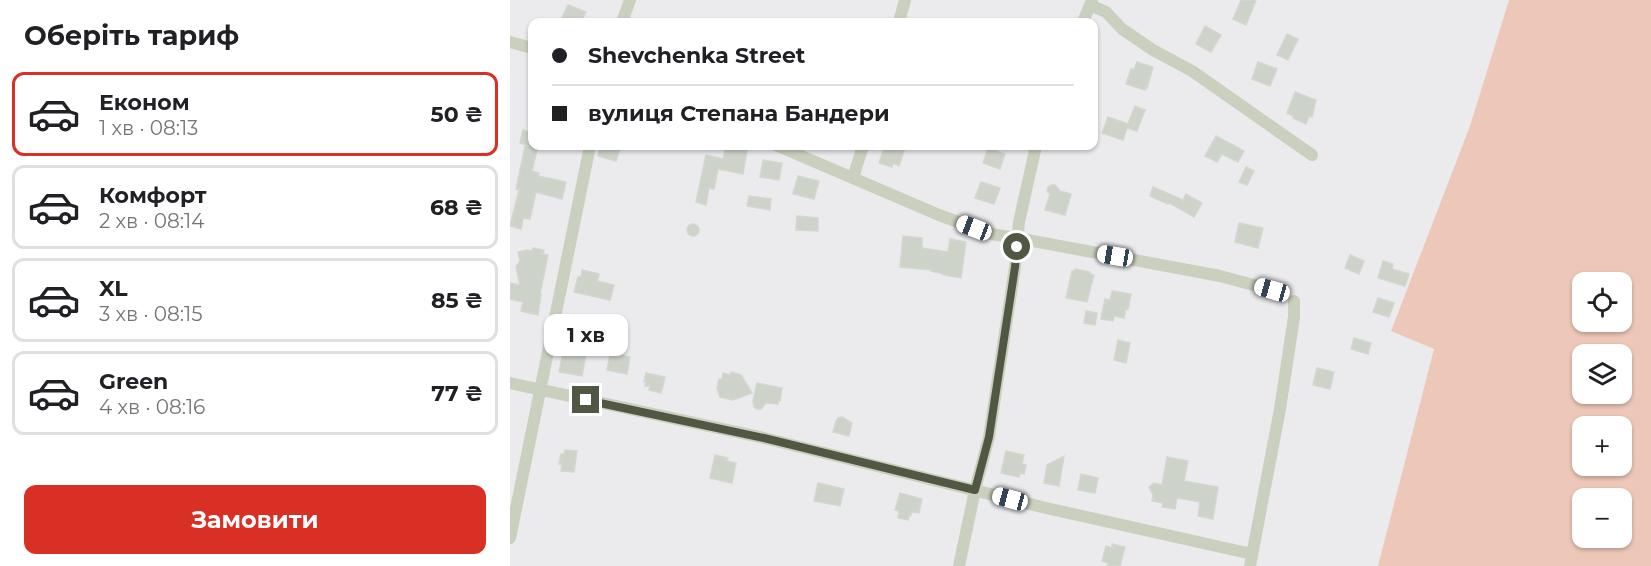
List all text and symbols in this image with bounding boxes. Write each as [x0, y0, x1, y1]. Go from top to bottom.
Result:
text: Оберіть тариф [24, 19, 239, 52]
text: Shevchenka Street [588, 42, 805, 69]
icon: car [27, 87, 81, 141]
text: Економ [99, 89, 190, 116]
text: вулиця Степана Бандери [588, 100, 890, 127]
text: 50 ₴ [431, 101, 483, 128]
text: 1 хв · 08:13 [99, 116, 198, 140]
icon: car [27, 180, 81, 234]
text: Комфорт [99, 182, 207, 209]
text: 68 ₴ [430, 194, 483, 221]
text: 2 хв · 08:14 [99, 209, 204, 233]
car [954, 213, 994, 243]
route start [1003, 233, 1030, 260]
car [1096, 244, 1134, 268]
map controls [1572, 272, 1632, 548]
button: locate [1572, 272, 1632, 332]
icon: car [27, 273, 81, 327]
text: XL [99, 275, 128, 302]
car [1252, 276, 1292, 304]
text: 85 ₴ [431, 287, 483, 314]
text: 3 хв · 08:15 [99, 302, 203, 326]
callout: 1 хв [544, 313, 628, 355]
text: 1 хв [567, 323, 605, 347]
button: layers [1572, 344, 1632, 404]
icon: car [27, 366, 81, 420]
text: Green [99, 368, 168, 395]
text: 77 ₴ [431, 380, 483, 407]
route end [572, 386, 599, 413]
text: 4 хв · 08:16 [99, 395, 205, 419]
button: + [1572, 416, 1632, 476]
button: Замовити [24, 485, 486, 554]
car [990, 486, 1030, 512]
button: − [1572, 488, 1632, 548]

